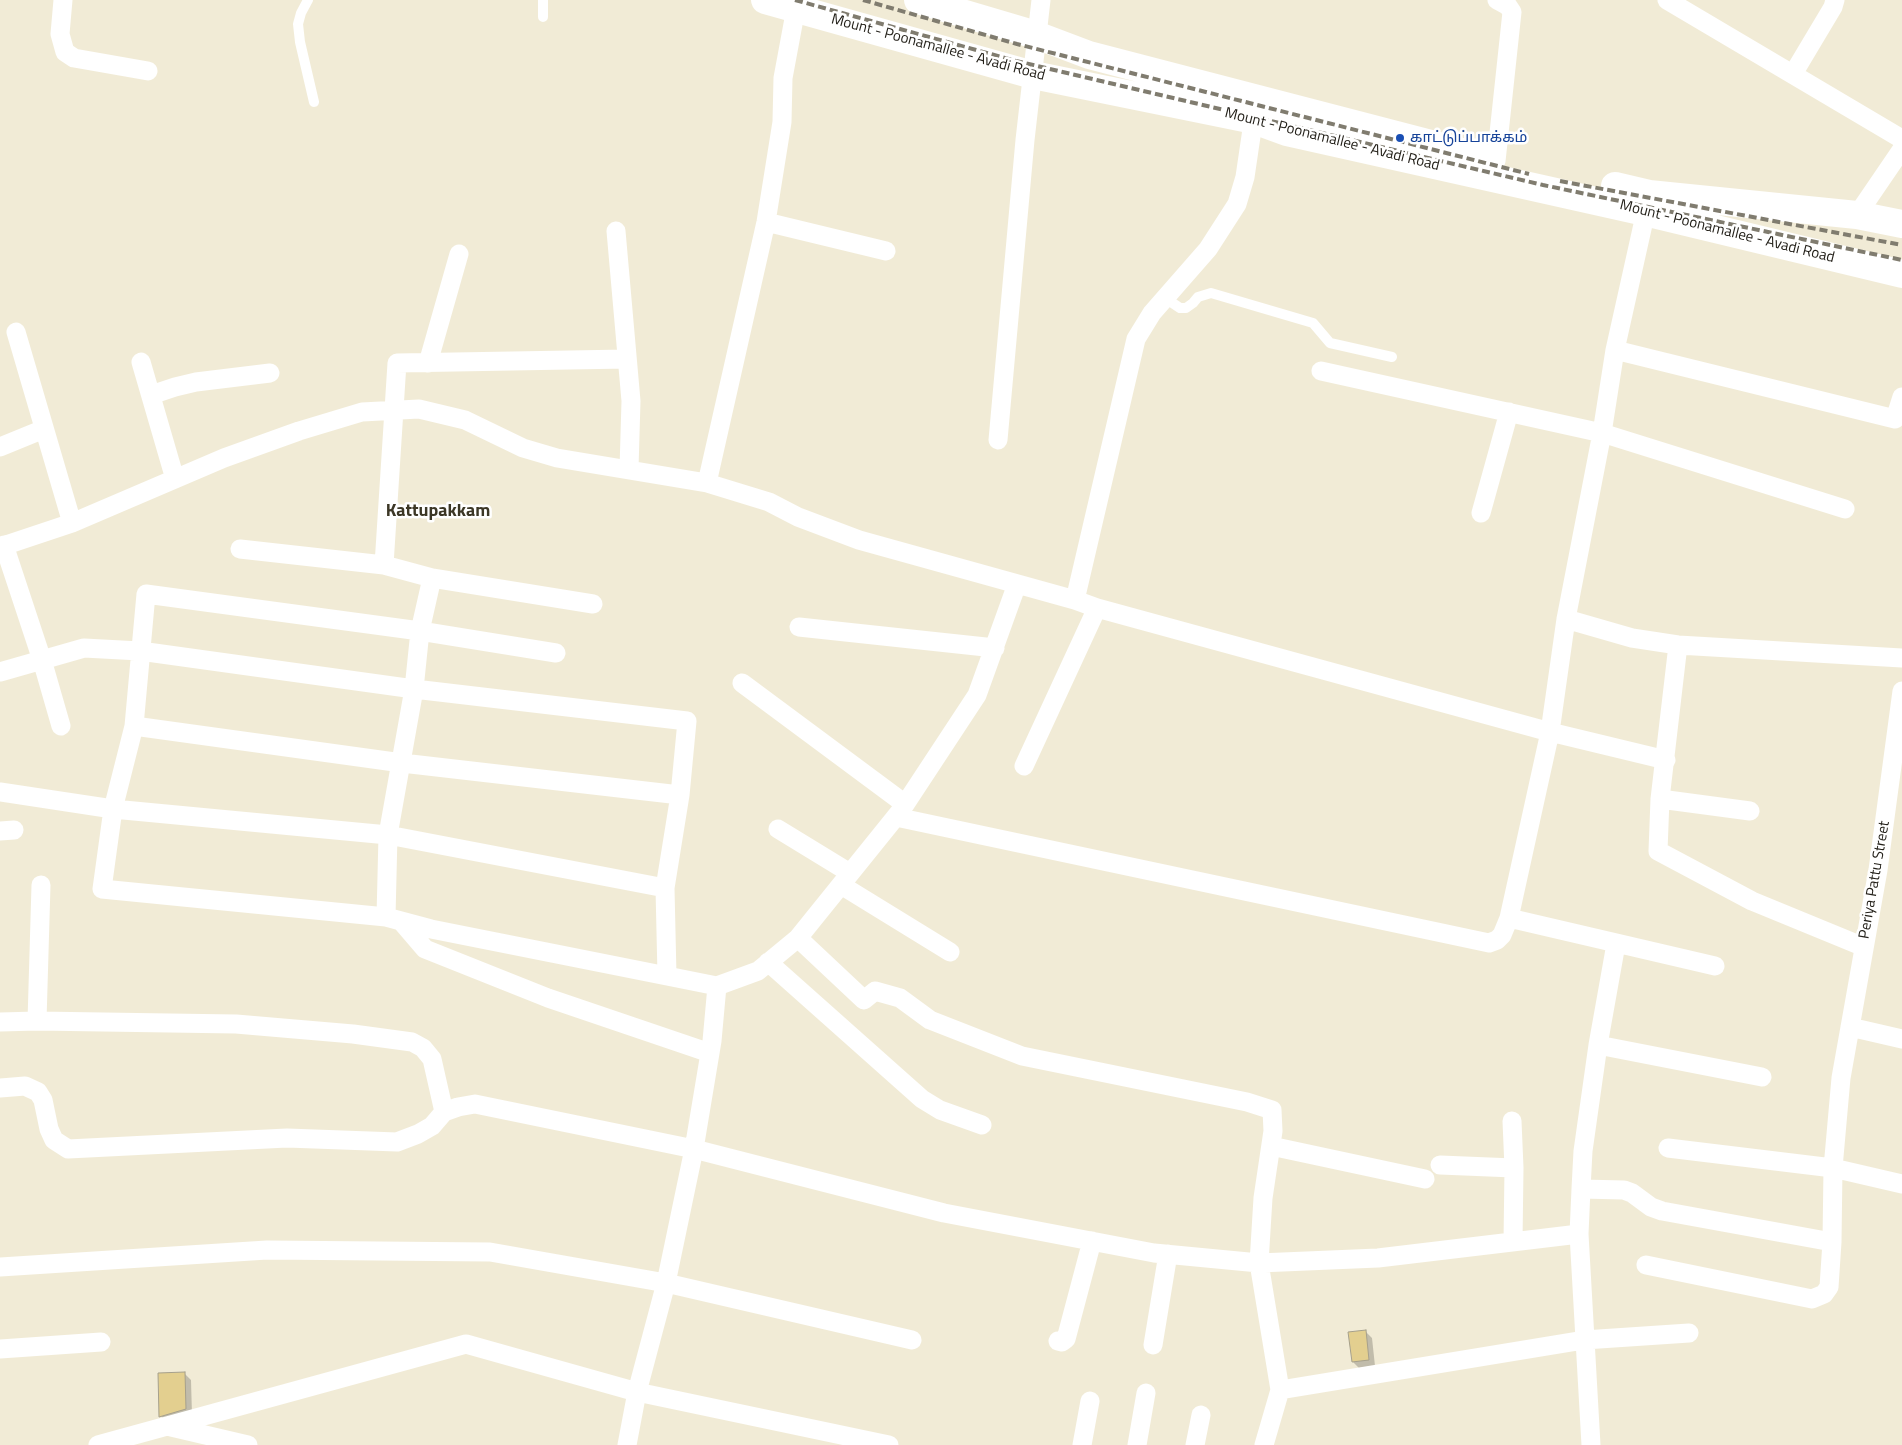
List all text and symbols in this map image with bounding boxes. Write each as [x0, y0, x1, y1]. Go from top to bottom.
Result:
street label: Mount - Poonamallee - Avadi Road [829, 11, 1047, 85]
street label: Mount - Poonamallee - Avadi Road [1223, 105, 1441, 175]
place label: காட்டுப்பாக்கம் [1410, 129, 1527, 147]
marker: காட்டுப்பாக்கம் [1394, 132, 1406, 144]
street label: Mount - Poonamallee - Avadi Road [1618, 197, 1836, 267]
district label: Kattupakkam [386, 501, 490, 523]
street label: Periya Pattu Street [1856, 820, 1894, 940]

